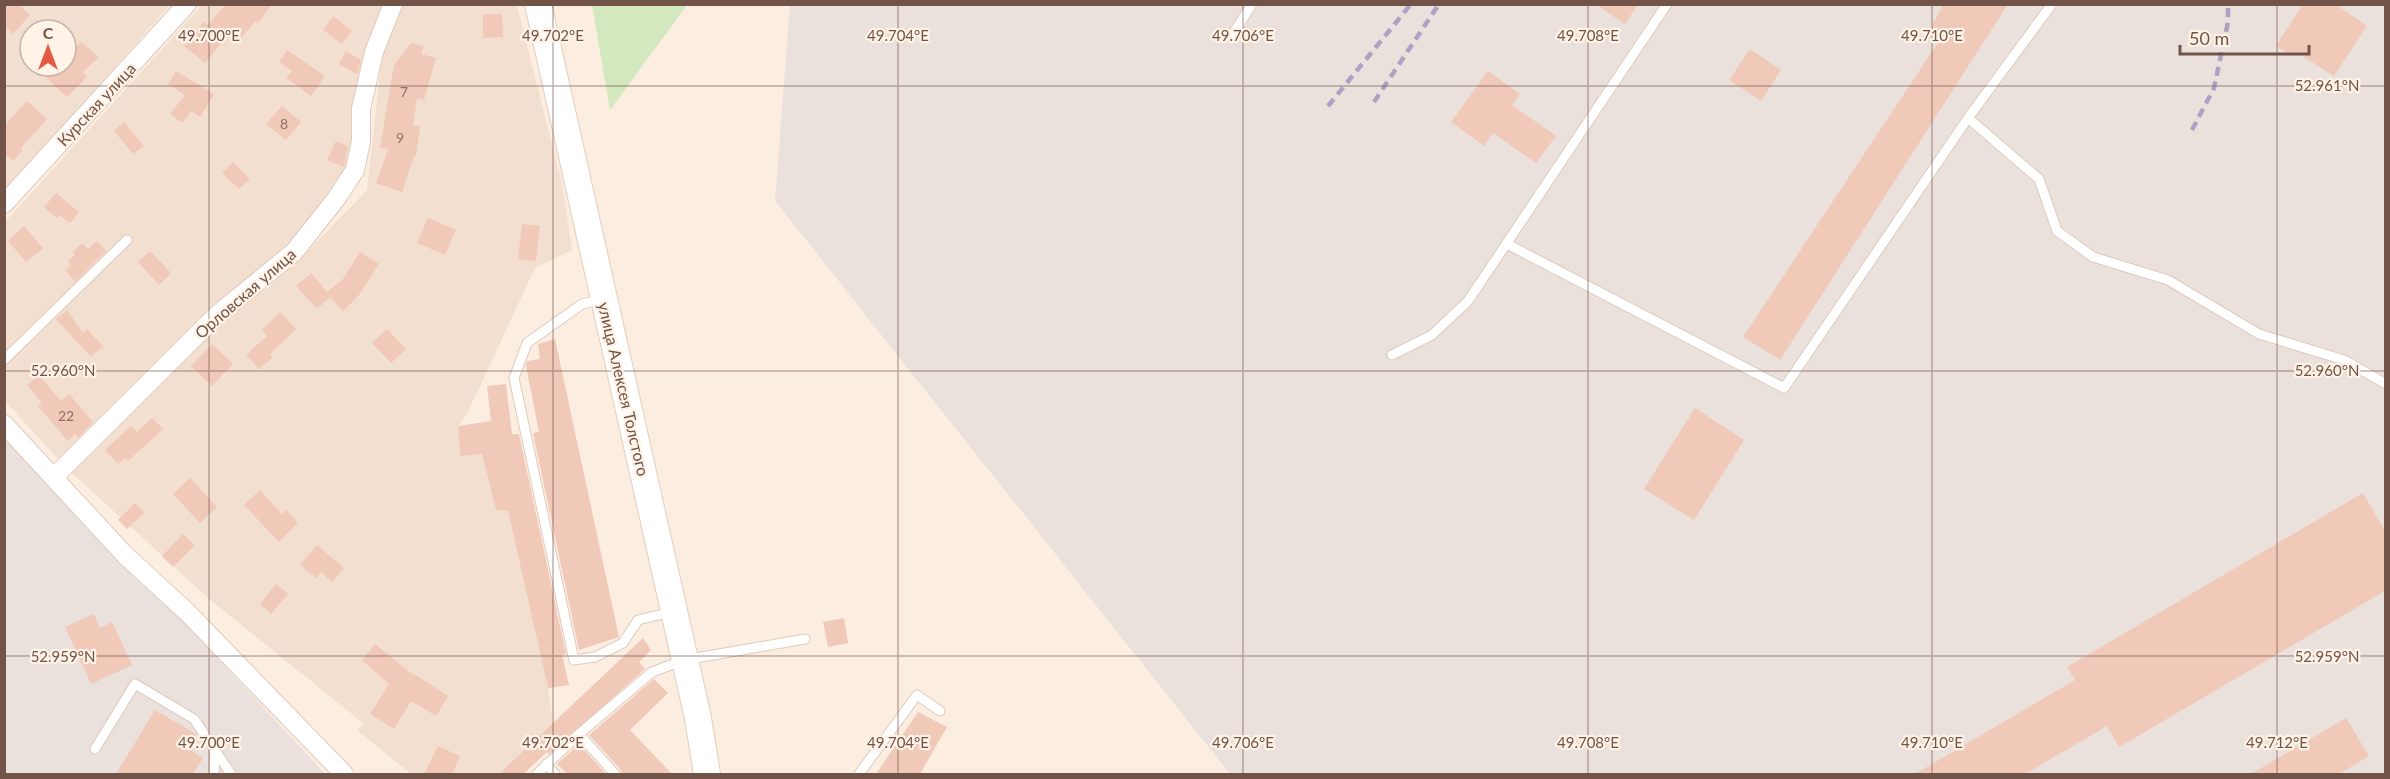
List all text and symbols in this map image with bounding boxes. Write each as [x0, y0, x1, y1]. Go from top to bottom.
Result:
north arrow [18, 18, 78, 78]
scale bar [2180, 18, 2309, 56]
text: С [43, 23, 54, 42]
text: 49.700°E [178, 26, 240, 44]
text: 49.702°E [522, 26, 584, 44]
text: 49.704°E [867, 26, 929, 44]
text: 49.706°E [1212, 26, 1274, 44]
text: 49.708°E [1557, 26, 1619, 44]
text: 49.710°E [1901, 26, 1963, 44]
text: 50 m [2189, 27, 2229, 49]
street label: Курская улица [53, 59, 139, 149]
text: 52.961°N [2295, 76, 2359, 94]
house number: 7 [400, 83, 408, 100]
house number: 8 [280, 115, 288, 132]
house number: 9 [396, 129, 404, 146]
street label: Орловская улица [191, 244, 299, 342]
street label: улица Алексея Толстого [595, 300, 653, 478]
text: 52.960°N [31, 361, 95, 379]
text: 52.960°N [2295, 361, 2359, 379]
house number: 22 [58, 407, 74, 424]
text: 52.959°N [31, 647, 95, 665]
text: 52.959°N [2295, 647, 2359, 665]
text: 49.700°E [178, 733, 240, 751]
text: 49.702°E [522, 733, 584, 751]
text: 49.704°E [867, 733, 929, 751]
text: 49.706°E [1212, 733, 1274, 751]
text: 49.708°E [1557, 733, 1619, 751]
text: 49.710°E [1901, 733, 1963, 751]
text: 49.712°E [2246, 733, 2308, 751]

